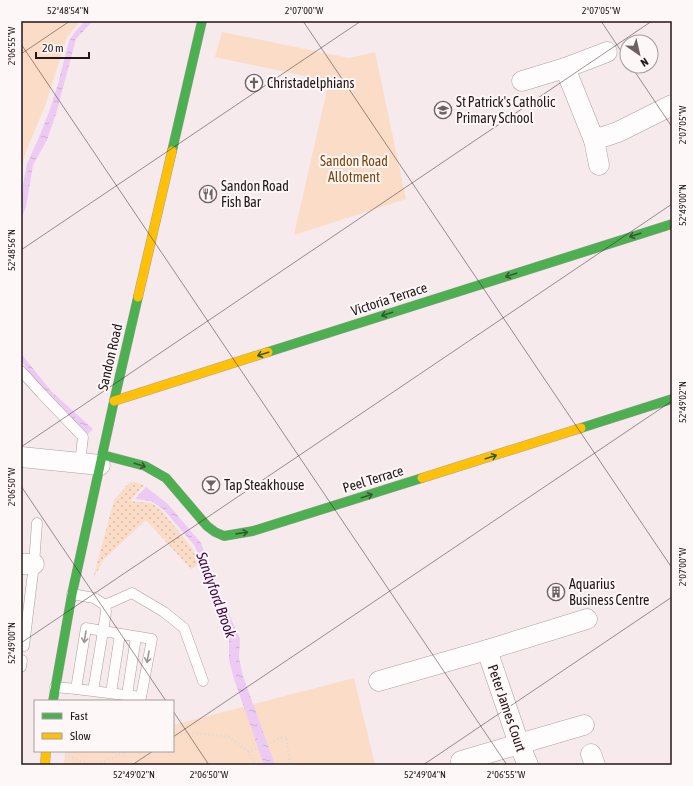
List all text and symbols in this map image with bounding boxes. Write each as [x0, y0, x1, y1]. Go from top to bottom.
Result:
text: 52°48'54"N [47, 5, 89, 16]
text: 2°07'00"W [285, 5, 324, 16]
text: 2°07'05"W [582, 5, 621, 16]
text: 2°06'55"W [6, 26, 17, 65]
scale bar [36, 34, 89, 60]
north arrow [619, 34, 659, 74]
text: 20 m [42, 41, 64, 55]
text: N [639, 55, 651, 69]
church icon: Christadelphians [244, 73, 264, 93]
place label: Christadelphians [267, 75, 355, 91]
place label: St Patrick's Catholic Primary School [456, 94, 556, 126]
school or university icon: St Patrick's Catholic Primary School [433, 100, 453, 120]
text: 2°07'05"W [677, 105, 688, 144]
park label: Sandon Road Allotment [320, 153, 388, 185]
place label: Sandon Road Fish Bar [221, 178, 289, 210]
restaurant icon: Sandon Road Fish Bar [198, 184, 218, 204]
text: 52°49'00"N [677, 184, 688, 226]
text: 52°48'56"N [6, 229, 17, 271]
one-way arrow [629, 232, 641, 240]
one-way arrow [505, 272, 518, 279]
street label: Victoria Terrace [349, 279, 429, 319]
one-way arrow [381, 311, 394, 318]
street label: Sandon Road [95, 322, 125, 392]
one-way arrow [258, 350, 270, 358]
text: 52°49'02"N [677, 381, 688, 423]
one-way arrow [485, 452, 497, 460]
one-way arrow [134, 462, 146, 470]
street label: Peel Terrace [341, 462, 405, 496]
text: 2°06'50"W [6, 467, 17, 506]
bar icon: Tap Steakhouse [201, 475, 221, 495]
place label: Tap Steakhouse [224, 477, 304, 493]
one-way arrow [361, 491, 373, 499]
one-way arrow [236, 529, 249, 537]
text: 2°07'00"W [677, 547, 688, 586]
water label: Sandyford Brook [193, 549, 240, 640]
place label: Aquarius Business Centre [569, 576, 649, 608]
building icon: Aquarius Business Centre [546, 582, 566, 602]
text: 52°49'00"N [6, 622, 17, 664]
one-way arrow [80, 630, 88, 643]
one-way arrow [144, 650, 152, 663]
street label: Peter James Court [485, 662, 529, 754]
legend [34, 700, 174, 752]
text: Fast [70, 709, 88, 723]
text: Slow [70, 729, 91, 743]
text: 52°49'02"N [113, 769, 155, 780]
text: 2°06'50"W [190, 769, 229, 780]
text: 52°49'04"N [404, 769, 446, 780]
text: 2°06'55"W [487, 769, 526, 780]

